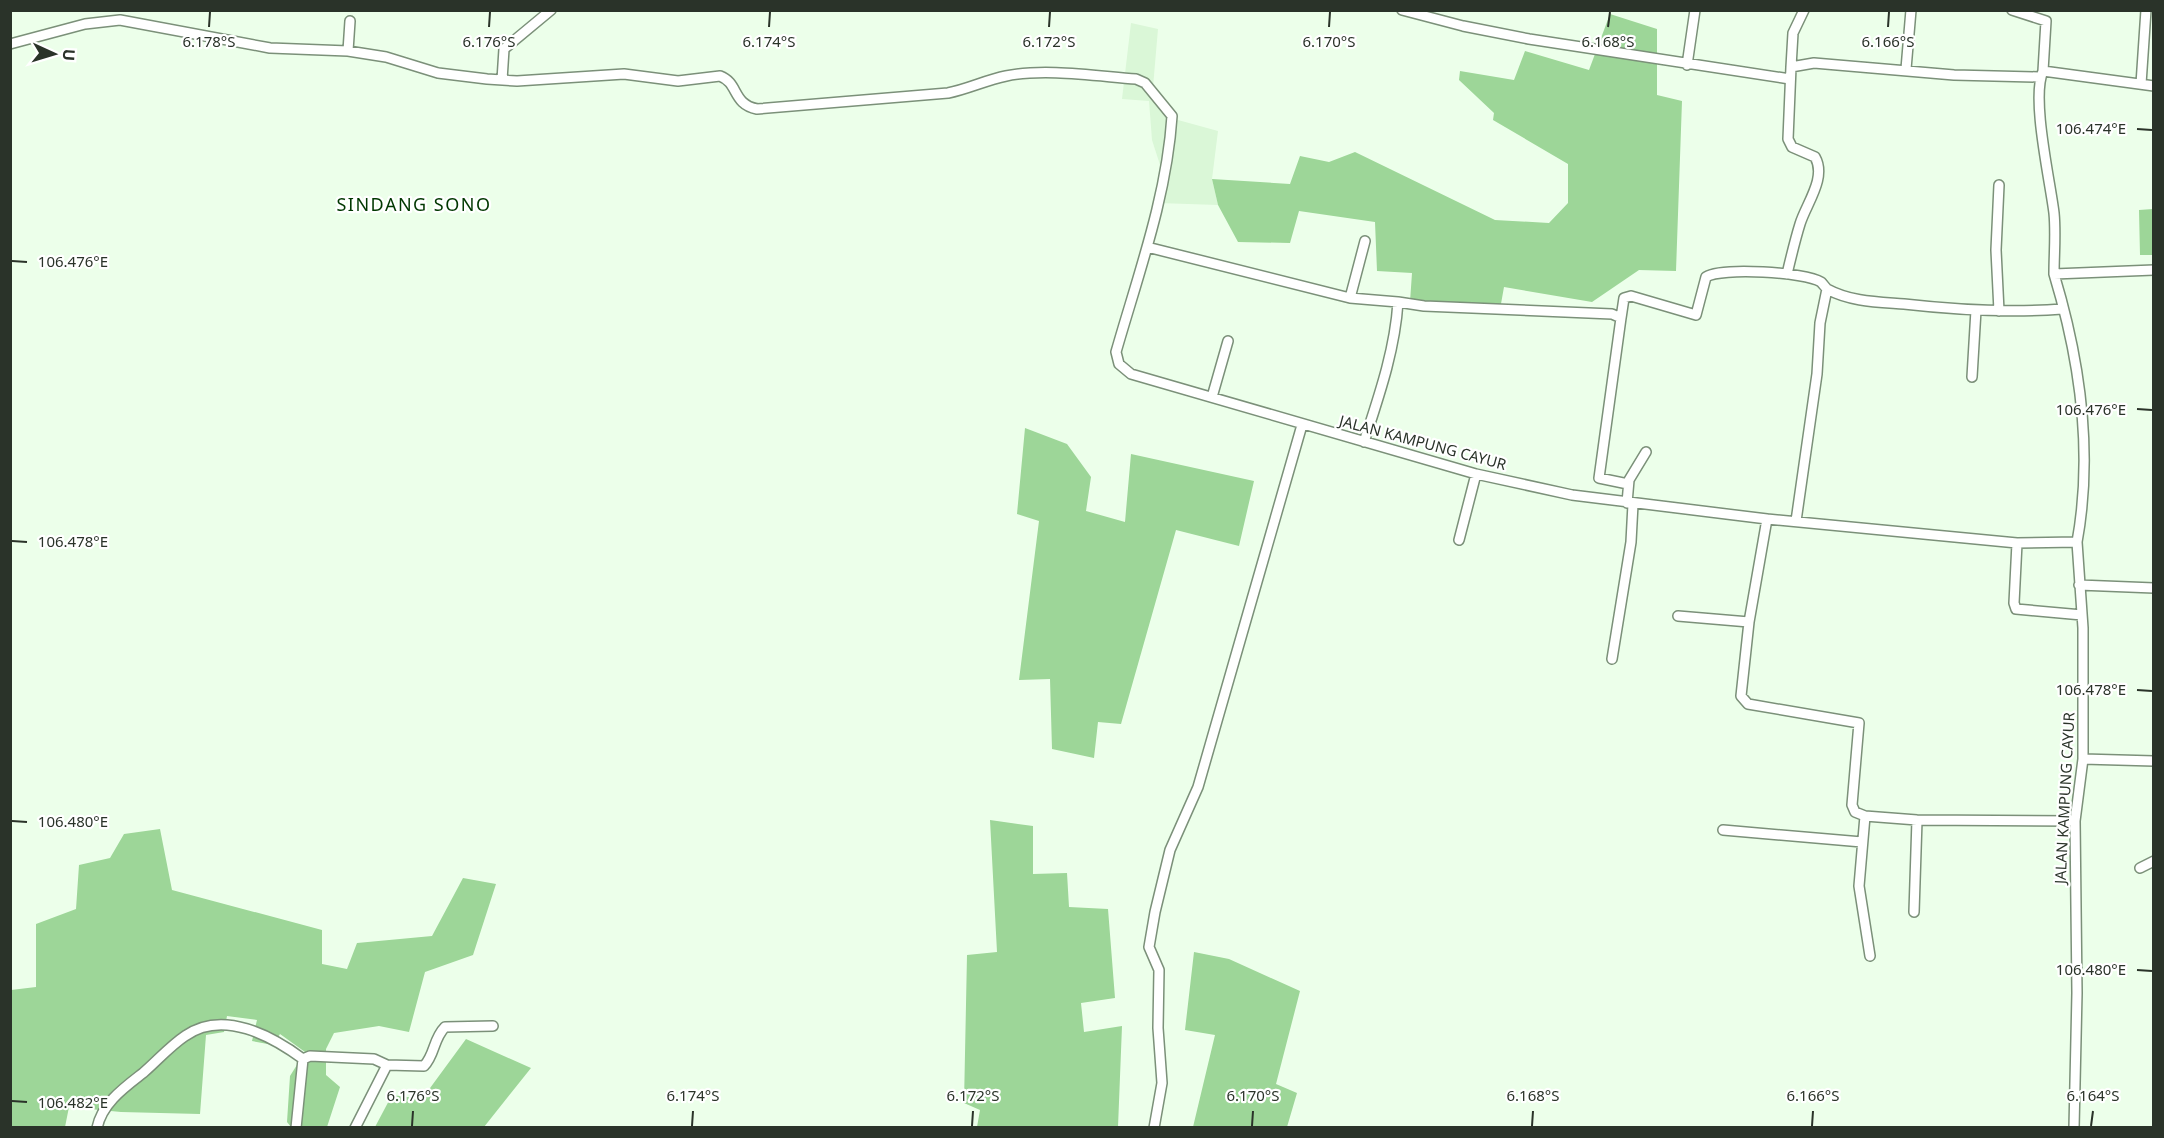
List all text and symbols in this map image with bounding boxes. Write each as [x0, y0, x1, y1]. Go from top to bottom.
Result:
north arrow [24, 24, 84, 84]
text: 6.178°S [183, 31, 236, 51]
text: 6.176°S [463, 31, 516, 51]
text: 6.174°S [743, 31, 796, 51]
text: 6.172°S [1023, 31, 1076, 51]
text: 6.170°S [1303, 31, 1356, 51]
text: 6.168°S [1582, 31, 1635, 51]
text: 6.166°S [1862, 31, 1915, 51]
text: U [58, 48, 80, 62]
text: 106.474°E [2056, 118, 2126, 138]
district label: SINDANG SONO [336, 192, 492, 216]
text: 106.476°E [38, 251, 108, 271]
text: 106.476°E [2056, 399, 2126, 419]
street label: JALAN KAMPUNG CAYUR [1335, 410, 1509, 474]
text: 106.478°E [38, 531, 108, 551]
text: 106.478°E [2056, 679, 2126, 699]
street label: JALAN KAMPUNG CAYUR [2049, 711, 2079, 886]
text: 106.480°E [38, 811, 108, 831]
text: 106.480°E [2056, 959, 2126, 979]
text: 6.176°S [387, 1085, 440, 1105]
text: 6.174°S [667, 1085, 720, 1105]
text: 6.172°S [947, 1085, 1000, 1105]
text: 6.170°S [1227, 1085, 1280, 1105]
text: 6.168°S [1507, 1085, 1560, 1105]
text: 6.166°S [1787, 1085, 1840, 1105]
text: 6.164°S [2067, 1085, 2120, 1105]
text: 106.482°E [38, 1092, 108, 1112]

